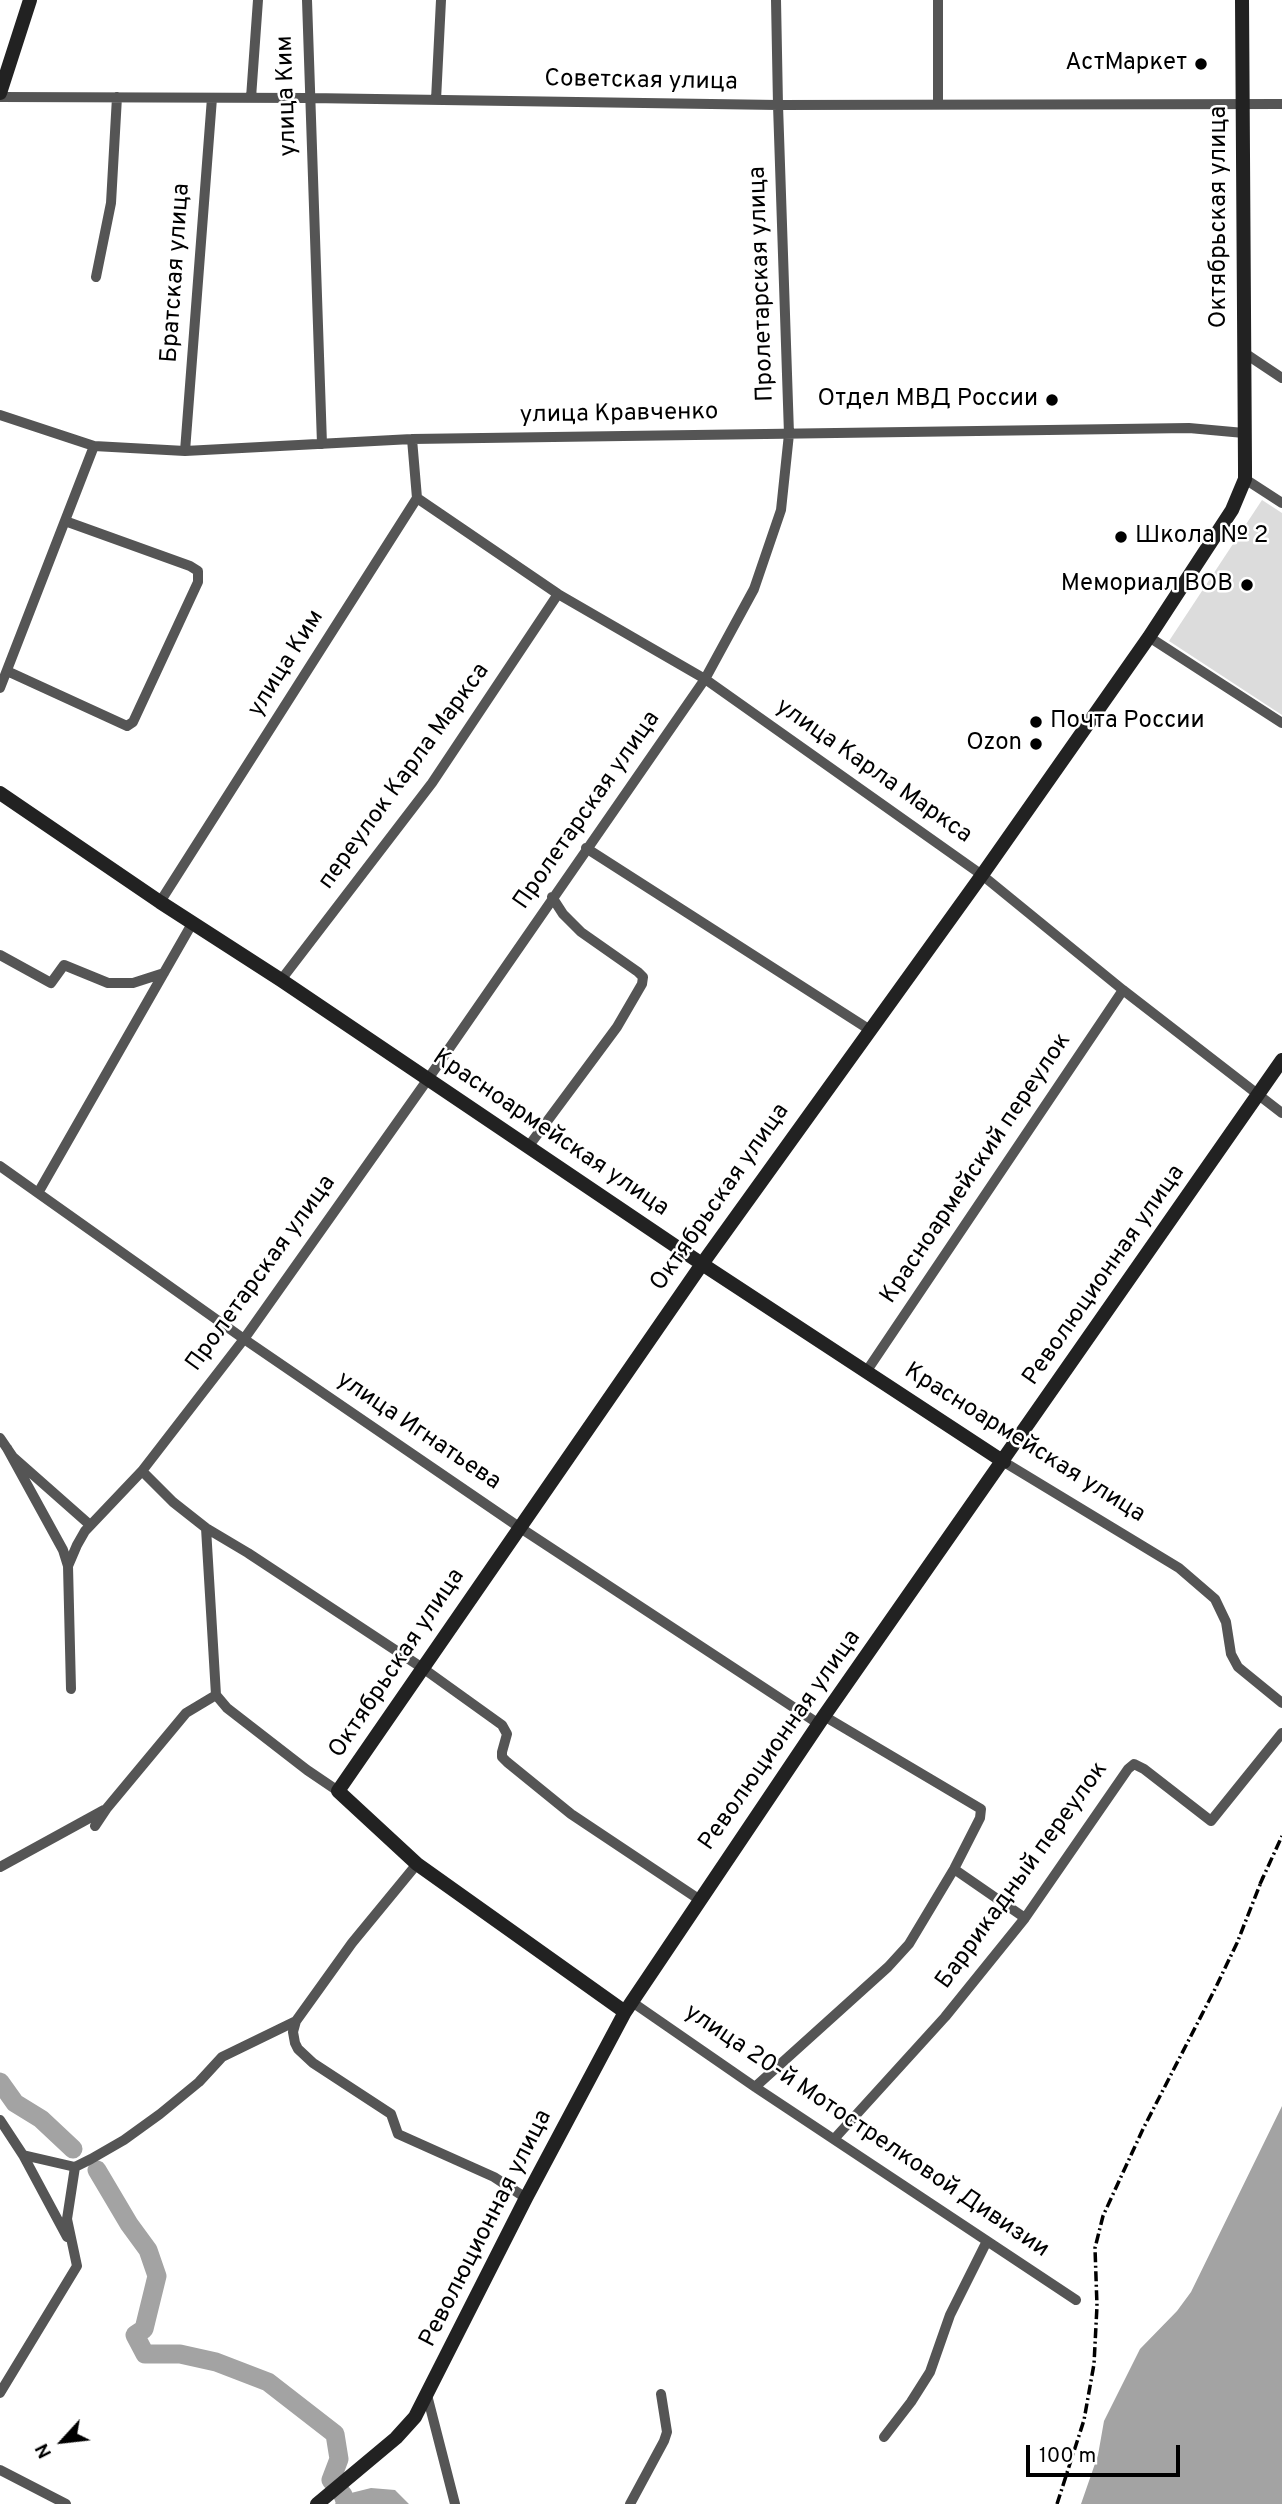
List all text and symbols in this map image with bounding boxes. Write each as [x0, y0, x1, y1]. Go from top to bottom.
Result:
street label: улица Ким [271, 35, 305, 157]
place label: АстМаркет [1065, 50, 1187, 78]
marker: АстМаркет [1193, 56, 1209, 72]
street label: Советская улица [544, 66, 738, 98]
street label: Октябрьская улица [1206, 106, 1234, 328]
street label: Пролетарская улица [744, 166, 782, 402]
street label: Братская улица [156, 182, 198, 364]
place label: Отдел МВД России [817, 386, 1038, 414]
marker: Отдел МВД России [1044, 392, 1060, 408]
street label: улица Кравченко [519, 399, 719, 431]
place label: Школа № 2 [1135, 523, 1268, 551]
marker: Школа № 2 [1113, 529, 1129, 545]
place label: Мемориал ВОВ [1061, 571, 1233, 599]
marker: Мемориал ВОВ [1239, 577, 1255, 593]
street label: улица Ким [243, 605, 331, 723]
street label: переулок Карла Маркса [313, 658, 497, 896]
street label: улица Карла Маркса [769, 693, 977, 851]
street label: Пролетарская улица [509, 706, 667, 916]
place label: Почта России [1050, 708, 1205, 736]
marker: Почта России [1028, 714, 1044, 730]
place label: Ozon [966, 730, 1022, 758]
marker: Ozon [1028, 736, 1044, 752]
street label: Красноармейский переулок [875, 1028, 1079, 1310]
street label: Красноармейская улица [426, 1044, 674, 1224]
street label: Октябрьская улица [645, 1099, 797, 1297]
street label: Революционная улица [1018, 1160, 1192, 1392]
street label: Пролетарская улица [181, 1170, 343, 1378]
street label: Красноармейская улица [898, 1358, 1150, 1530]
street label: улица Игнатьева [330, 1366, 506, 1498]
street label: Октябрьская улица [324, 1564, 472, 1764]
street label: Революционная улица [694, 1625, 868, 1857]
street label: Баррикадный переулок [931, 1757, 1115, 1995]
street label: улица 20-й Мотострелковой Дивизии [678, 1999, 1054, 2265]
street label: Революционная улица [415, 2106, 559, 2352]
north arrow [28, 2406, 98, 2476]
scale bar [1030, 2430, 1184, 2474]
text: N [30, 2439, 58, 2462]
text: 100 m [1039, 2443, 1096, 2470]

